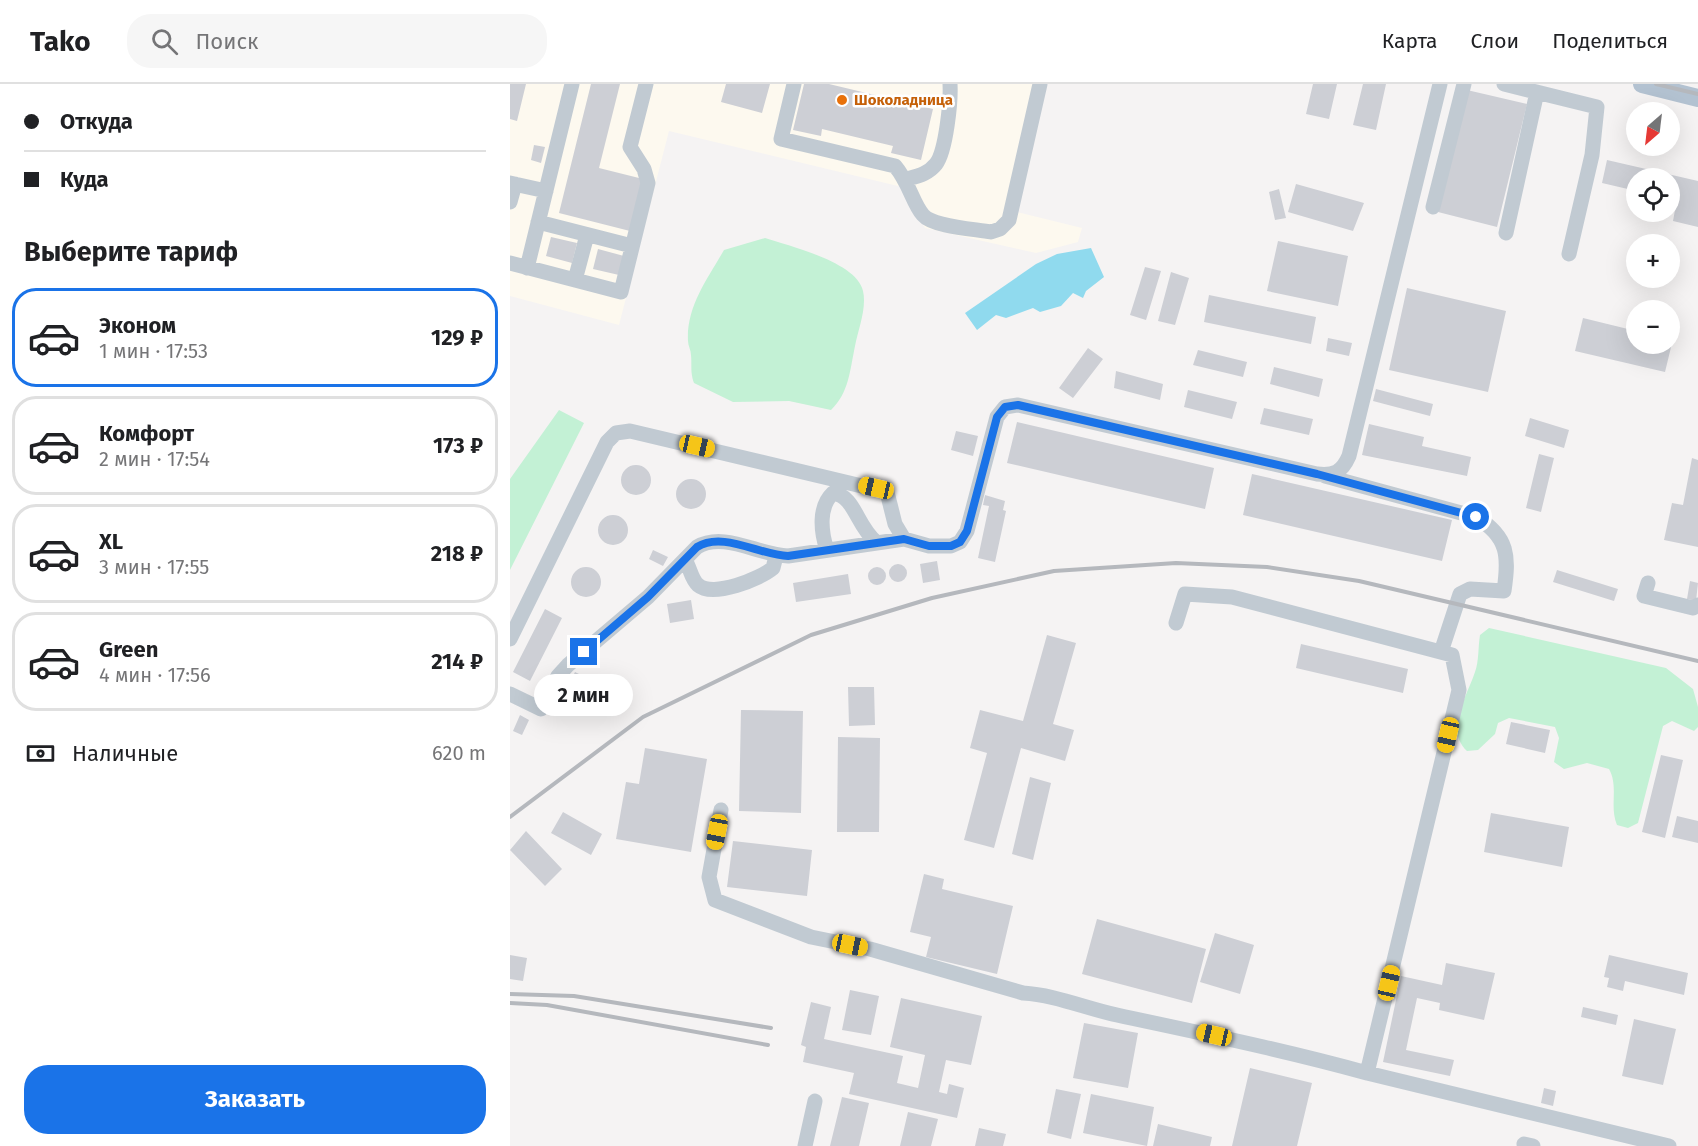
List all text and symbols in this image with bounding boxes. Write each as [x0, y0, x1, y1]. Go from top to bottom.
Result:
search box [127, 14, 547, 68]
text: Tako [30, 25, 91, 58]
icon: search [148, 25, 181, 58]
text: Поиск [196, 28, 258, 55]
text: Карта [1382, 28, 1438, 54]
text: Слои [1471, 28, 1519, 54]
text: Поделиться [1552, 28, 1668, 54]
place label: Шоколадница [854, 91, 953, 109]
marker: Шоколадница [835, 93, 849, 107]
north arrow [1626, 102, 1680, 156]
map controls [1626, 102, 1680, 354]
text: Откуда [60, 108, 133, 135]
text: Куда [60, 166, 109, 193]
button: locate [1626, 168, 1680, 222]
button: + [1626, 234, 1680, 288]
text: Выберите тариф [24, 236, 238, 268]
button: − [1626, 300, 1680, 354]
icon: car [27, 311, 81, 365]
text: Эконом [99, 312, 176, 339]
text: 129 ₽ [431, 324, 483, 351]
text: 1 мин · 17:53 [99, 339, 208, 363]
icon: car [27, 419, 81, 473]
text: Комфорт [99, 420, 194, 447]
text: 173 ₽ [433, 432, 483, 459]
car [677, 433, 717, 459]
text: 2 мин · 17:54 [99, 447, 210, 471]
car [856, 475, 896, 501]
route start [1462, 503, 1489, 530]
icon: car [27, 527, 81, 581]
text: XL [99, 528, 123, 555]
text: 218 ₽ [431, 540, 483, 567]
text: 3 мин · 17:55 [99, 555, 209, 579]
icon: car [27, 635, 81, 689]
text: Green [99, 636, 158, 663]
route end [570, 638, 597, 665]
text: 214 ₽ [431, 648, 483, 675]
text: 4 мин · 17:56 [99, 663, 211, 687]
callout: 2 мин [535, 673, 634, 715]
text: 2 мин [557, 683, 610, 707]
car [1435, 715, 1461, 755]
icon: cash [24, 737, 57, 770]
text: Наличные [72, 740, 178, 767]
text: 620 m [432, 741, 486, 765]
car [705, 813, 729, 851]
car [831, 932, 869, 958]
car [1376, 963, 1402, 1003]
car [1194, 1022, 1234, 1048]
button: Заказать [24, 1065, 486, 1134]

